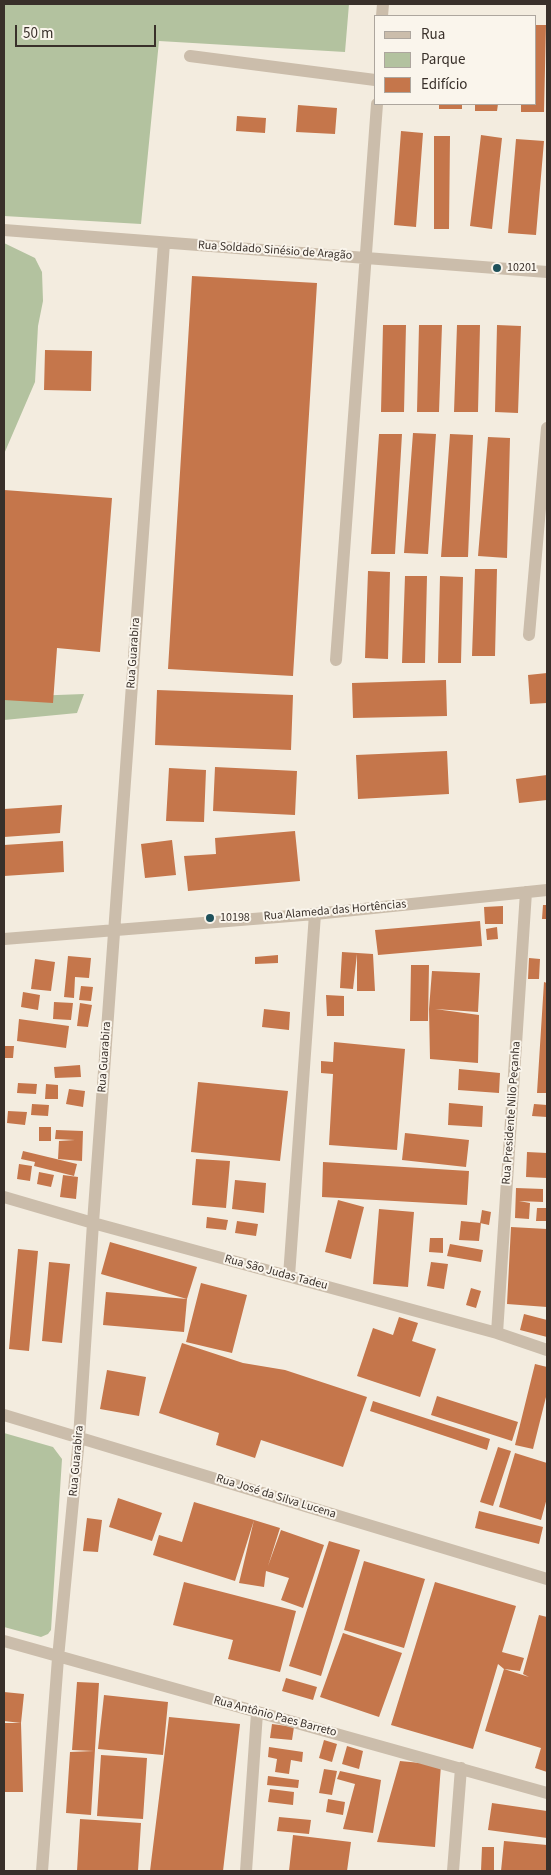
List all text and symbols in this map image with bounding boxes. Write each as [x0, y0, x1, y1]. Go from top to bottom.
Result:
scale bar [18, 15, 159, 47]
legend [374, 15, 536, 105]
text: 50 m [23, 23, 53, 44]
text: Rua [421, 24, 445, 45]
text: Parque [421, 49, 465, 70]
text: Edifício [421, 74, 468, 95]
street label: Rua Soldado Sinésio de Aragão [197, 238, 353, 264]
place label: 10201 [507, 261, 537, 275]
marker: 10201 [491, 262, 503, 274]
street label: Rua Guarabira [124, 617, 144, 689]
street label: Rua Alameda das Hortências [263, 898, 407, 924]
place label: 10198 [220, 911, 250, 925]
marker: 10198 [204, 912, 216, 924]
street label: Rua Guarabira [95, 1021, 115, 1093]
street label: Rua Presidente Nilo Peçanha [500, 1041, 524, 1185]
street label: Rua São Judas Tadeu [223, 1252, 329, 1294]
street label: Rua Guarabira [67, 1425, 87, 1497]
street label: Rua José da Silva Lucena [214, 1472, 338, 1522]
street label: Rua Antônio Paes Barreto [212, 1694, 338, 1740]

